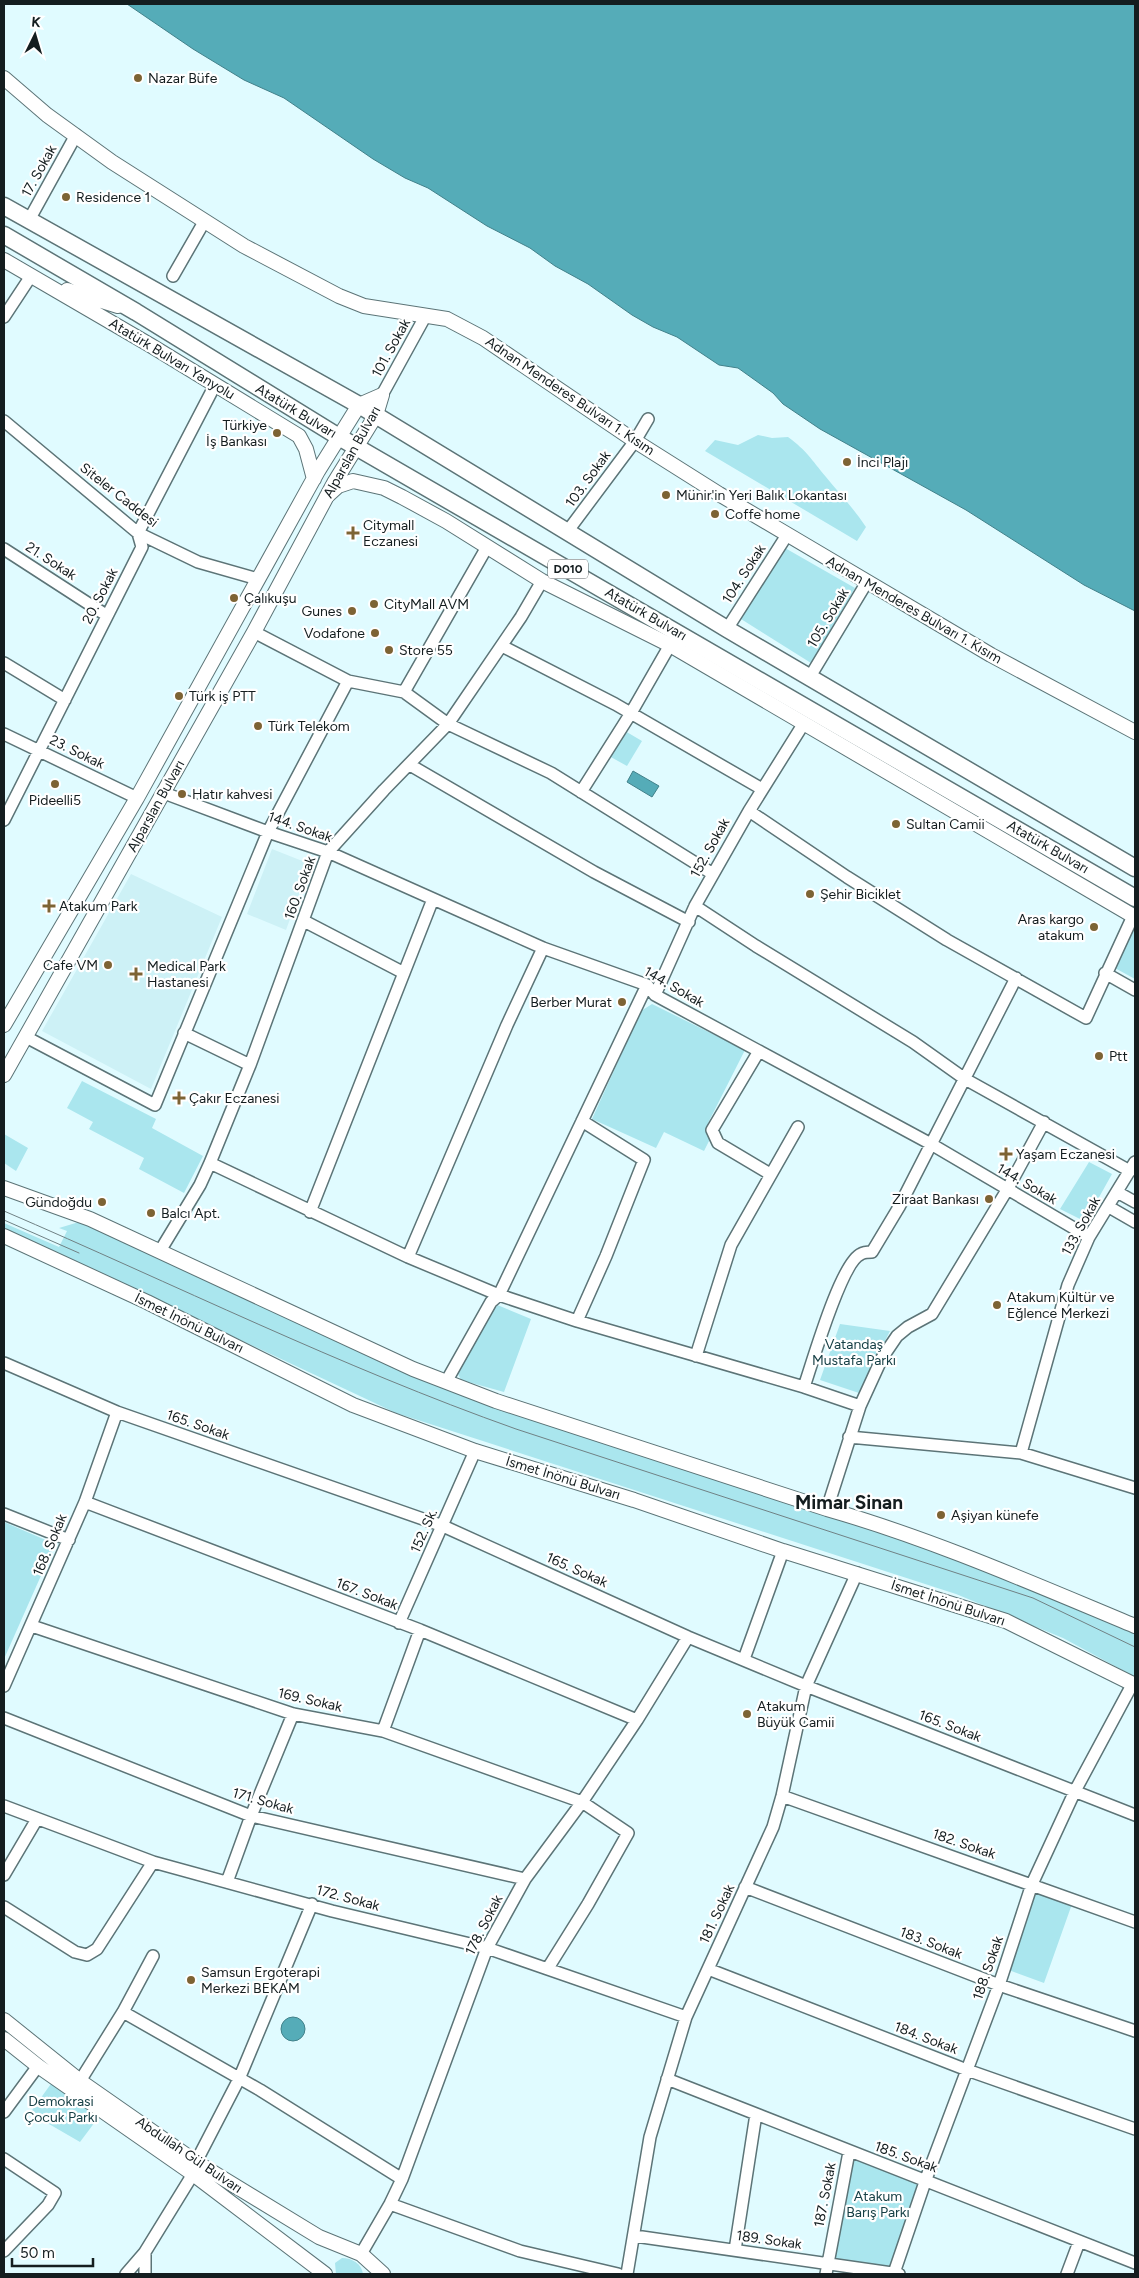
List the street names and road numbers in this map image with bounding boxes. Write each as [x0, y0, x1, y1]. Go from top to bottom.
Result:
street label: 17. Sokak [18, 142, 60, 200]
street label: Atatürk Bulvarı Yanyolu [106, 315, 238, 403]
street label: 101. Sokak [368, 316, 414, 380]
street label: Adnan Menderes Bulvarı 1. Kısım [482, 333, 658, 459]
street label: Atatürk Bulvarı [252, 380, 340, 442]
street label: Alparslan Bulvarı [320, 403, 384, 501]
street label: 103. Sokak [562, 447, 614, 511]
street label: Siteler Caddesi [76, 459, 162, 531]
street label: 21. Sokak [22, 538, 80, 584]
street label: 104. Sokak [719, 541, 770, 607]
street label: Adnan Menderes Bulvarı 1. Kısım [823, 553, 1005, 667]
road number: D010 [548, 560, 588, 578]
street label: 20. Sokak [79, 565, 121, 627]
street label: Atatürk Bulvarı [602, 584, 690, 644]
street label: 105. Sokak [804, 585, 853, 651]
street label: 23. Sokak [47, 731, 107, 773]
street label: Alparslan Bulvarı [124, 757, 188, 855]
street label: 144. Sokak [266, 808, 335, 846]
street label: 152. Sokak [687, 815, 733, 881]
street label: Atatürk Bulvarı [1004, 817, 1092, 877]
street label: 160. Sokak [281, 854, 319, 922]
street label: 144. Sokak [641, 963, 707, 1011]
street label: 144. Sokak [994, 1160, 1060, 1208]
street label: 133. Sokak [1058, 1193, 1104, 1258]
street label: İsmet İnönü Bulvarı [132, 1289, 246, 1357]
street label: 165. Sokak [164, 1406, 232, 1444]
street label: İsmet İnönü Bulvarı [504, 1452, 622, 1504]
street label: 152. Sk. [407, 1506, 441, 1556]
street label: 168. Sokak [29, 1511, 71, 1579]
street label: 165. Sokak [544, 1549, 611, 1591]
street label: 167. Sokak [334, 1574, 401, 1614]
street label: İsmet İnönü Bulvarı [889, 1577, 1007, 1629]
street label: 169. Sokak [276, 1684, 344, 1716]
street label: 165. Sokak [916, 1706, 984, 1746]
street label: 171. Sokak [230, 1784, 296, 1818]
street label: 182. Sokak [930, 1825, 998, 1863]
street label: 172. Sokak [315, 1881, 382, 1915]
street label: 181. Sokak [696, 1881, 738, 1947]
street label: 178. Sokak [462, 1892, 507, 1958]
street label: 183. Sokak [897, 1923, 965, 1963]
street label: 188. Sokak [969, 1934, 1007, 2002]
street label: 184. Sokak [892, 2018, 960, 2058]
street label: Abdullah Gül Bulvarı [132, 2113, 246, 2197]
street label: 185. Sokak [872, 2138, 940, 2176]
street label: 187. Sokak [810, 2161, 840, 2229]
street label: 189. Sokak [735, 2227, 803, 2253]

